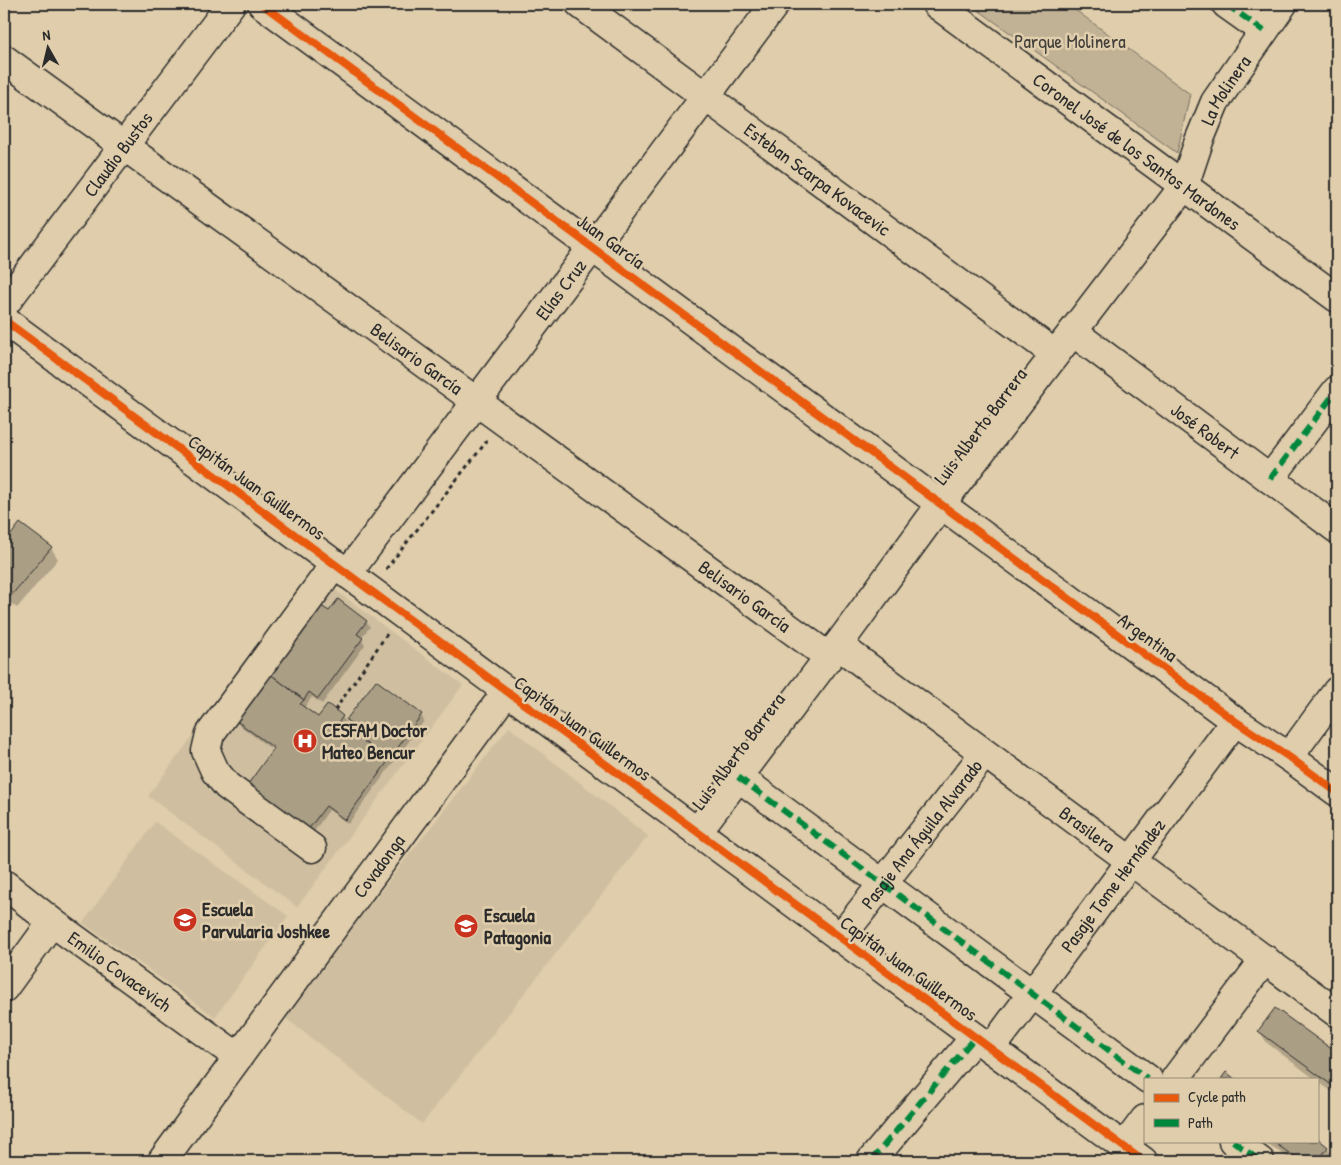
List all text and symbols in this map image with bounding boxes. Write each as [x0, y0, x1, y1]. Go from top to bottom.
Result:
north arrow [22, 22, 72, 72]
text: N [41, 25, 52, 45]
park label: Parque Molinera [1014, 28, 1126, 54]
street label: La Molinera [1194, 49, 1257, 129]
street label: Coronel José de los Santos Mardones [1028, 66, 1246, 236]
street label: Claudio Bustos [77, 106, 158, 202]
street label: Esteban Scarpa Kovacevic [739, 116, 896, 242]
street label: Juan García [572, 208, 651, 275]
street label: Elías Cruz [529, 253, 592, 325]
street label: Belisario García [366, 316, 469, 401]
street label: Luis Alberto Barrera [927, 362, 1033, 490]
street label: José Robert [1166, 396, 1245, 465]
street label: Capitán Juan Guillermos [183, 428, 331, 546]
street label: Belisario García [694, 554, 797, 639]
street label: Argentina [1113, 606, 1184, 668]
street label: Capitán Juan Guillermos [509, 669, 657, 787]
street label: Luis Alberto Barrera [685, 687, 791, 815]
place label: CESFAM Doctor Mateo Bencur [322, 717, 428, 765]
hospital icon: CESFAM Doctor Mateo Bencur [292, 728, 318, 754]
street label: Pasaje Ana Águila Alvarado [855, 754, 988, 914]
street label: Brasilera [1054, 800, 1121, 859]
street label: Pasaje Tome Hernández [1054, 813, 1171, 958]
street label: Covadonga [347, 828, 411, 903]
place label: Escuela Parvularia Joshkee [202, 896, 330, 944]
place label: Escuela Patagonia [484, 902, 552, 951]
school or university icon: Escuela Parvularia Joshkee [172, 907, 198, 933]
street label: Capitán Juan Guillermos [835, 909, 983, 1027]
school or university icon: Escuela Patagonia [453, 913, 479, 939]
street label: Emilio Covacevich [63, 925, 177, 1018]
legend [1144, 1078, 1318, 1142]
text: Cycle path [1188, 1086, 1246, 1107]
text: Path [1188, 1112, 1213, 1133]

